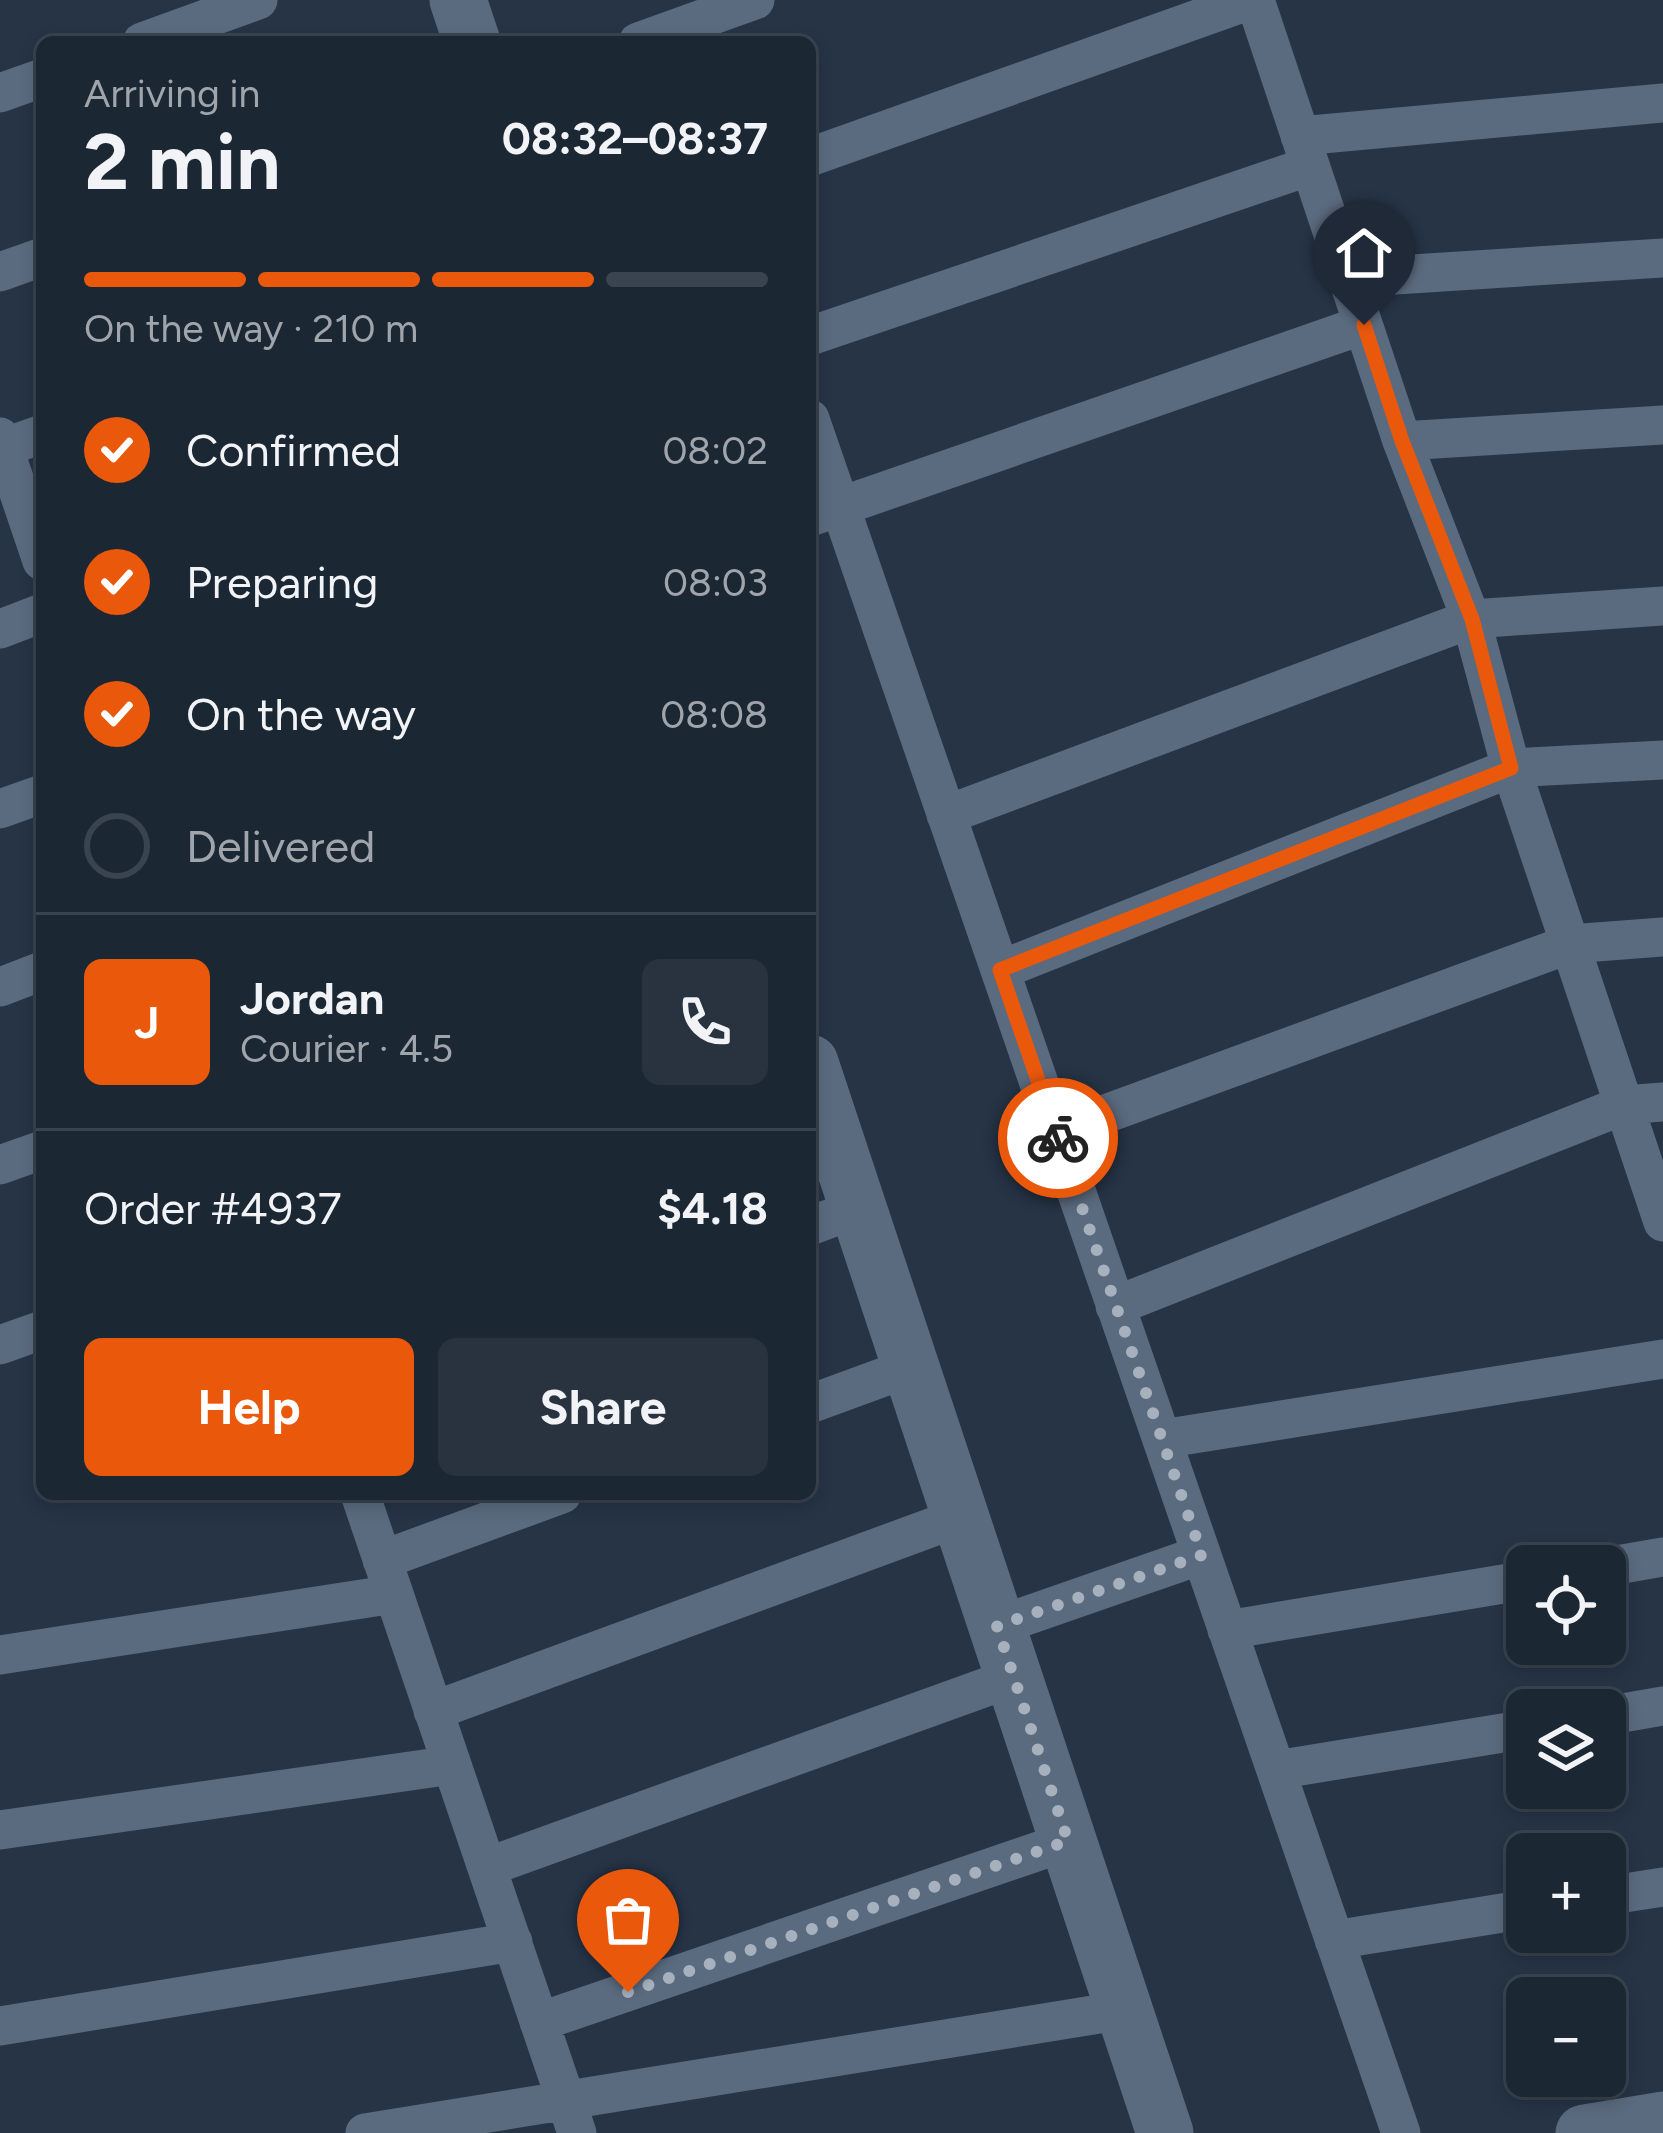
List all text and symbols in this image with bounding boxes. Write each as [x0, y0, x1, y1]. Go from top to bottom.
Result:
text: Arriving in [84, 70, 260, 117]
text: 08:32–08:37 [502, 111, 768, 165]
text: 2 min [84, 115, 280, 209]
pin [1313, 202, 1415, 325]
icon: home [1331, 220, 1397, 286]
text: On the way · 210 m [84, 305, 418, 352]
icon: check [84, 417, 150, 483]
text: Confirmed [186, 423, 401, 477]
text: 08:02 [662, 427, 768, 474]
icon: check [84, 549, 150, 615]
text: Preparing [186, 555, 378, 609]
text: 08:03 [663, 559, 768, 606]
icon: check [84, 681, 150, 747]
text: On the way [186, 687, 416, 741]
text: 08:08 [660, 691, 768, 738]
text: Delivered [186, 819, 375, 873]
button: phone [642, 959, 768, 1085]
text: Jordan [240, 971, 384, 1025]
text: J [135, 995, 159, 1049]
text: Courier · 4.5 [240, 1025, 453, 1072]
courier [998, 1078, 1118, 1198]
icon: bike [1025, 1105, 1091, 1171]
text: Order #4937 [84, 1181, 342, 1235]
text: $4.18 [657, 1181, 768, 1235]
button: Help [84, 1338, 414, 1476]
button: Share [438, 1338, 768, 1476]
map controls [1506, 1545, 1626, 2097]
button: locate [1506, 1545, 1626, 1665]
button: layers [1506, 1689, 1626, 1809]
button: + [1506, 1833, 1626, 1953]
pin [577, 1869, 679, 1992]
icon: bag [595, 1887, 661, 1953]
button: − [1506, 1977, 1626, 2097]

